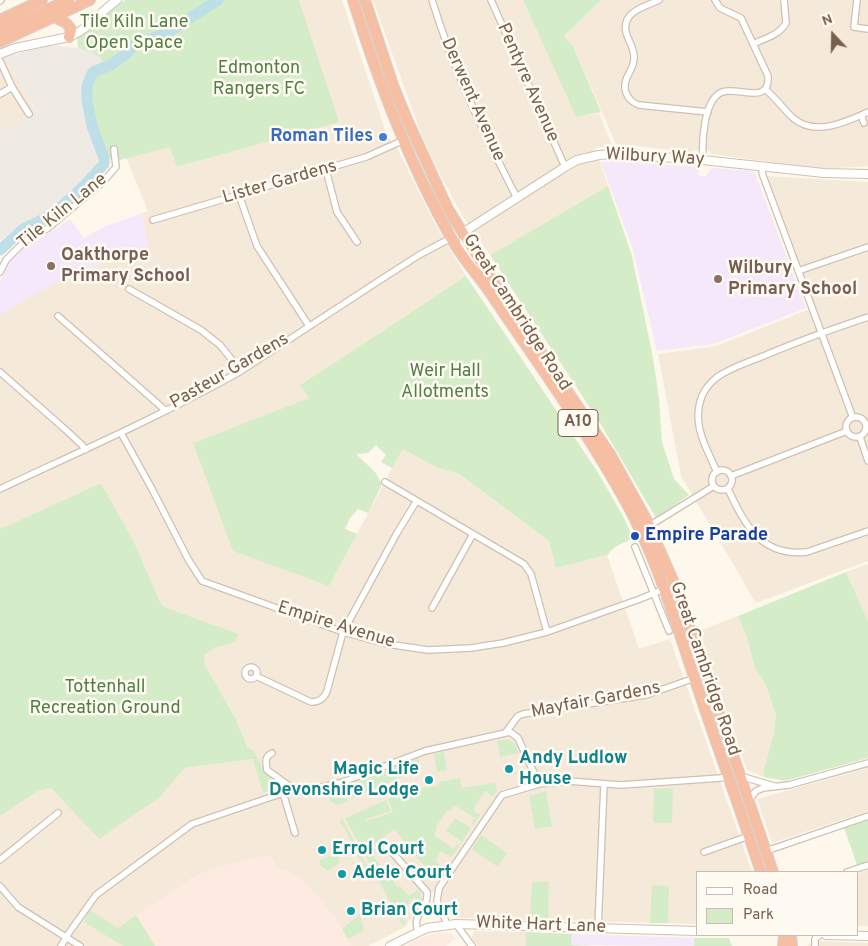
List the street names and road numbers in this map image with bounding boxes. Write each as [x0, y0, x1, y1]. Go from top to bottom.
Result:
street label: Pentyre Avenue [491, 20, 563, 146]
street label: Derwent Avenue [435, 35, 509, 165]
street label: Wilbury Way [605, 145, 705, 171]
street label: Lister Gardens [220, 156, 340, 210]
street label: Tile Kiln Lane [14, 169, 112, 255]
street label: Great Cambridge Road [457, 231, 575, 395]
street label: Pasteur Gardens [167, 329, 293, 415]
road number: A10 [558, 409, 598, 436]
street label: Great Cambridge Road [664, 579, 744, 759]
street label: Empire Avenue [275, 598, 397, 654]
street label: Mayfair Gardens [529, 678, 663, 724]
street label: White Hart Lane [476, 913, 606, 939]

